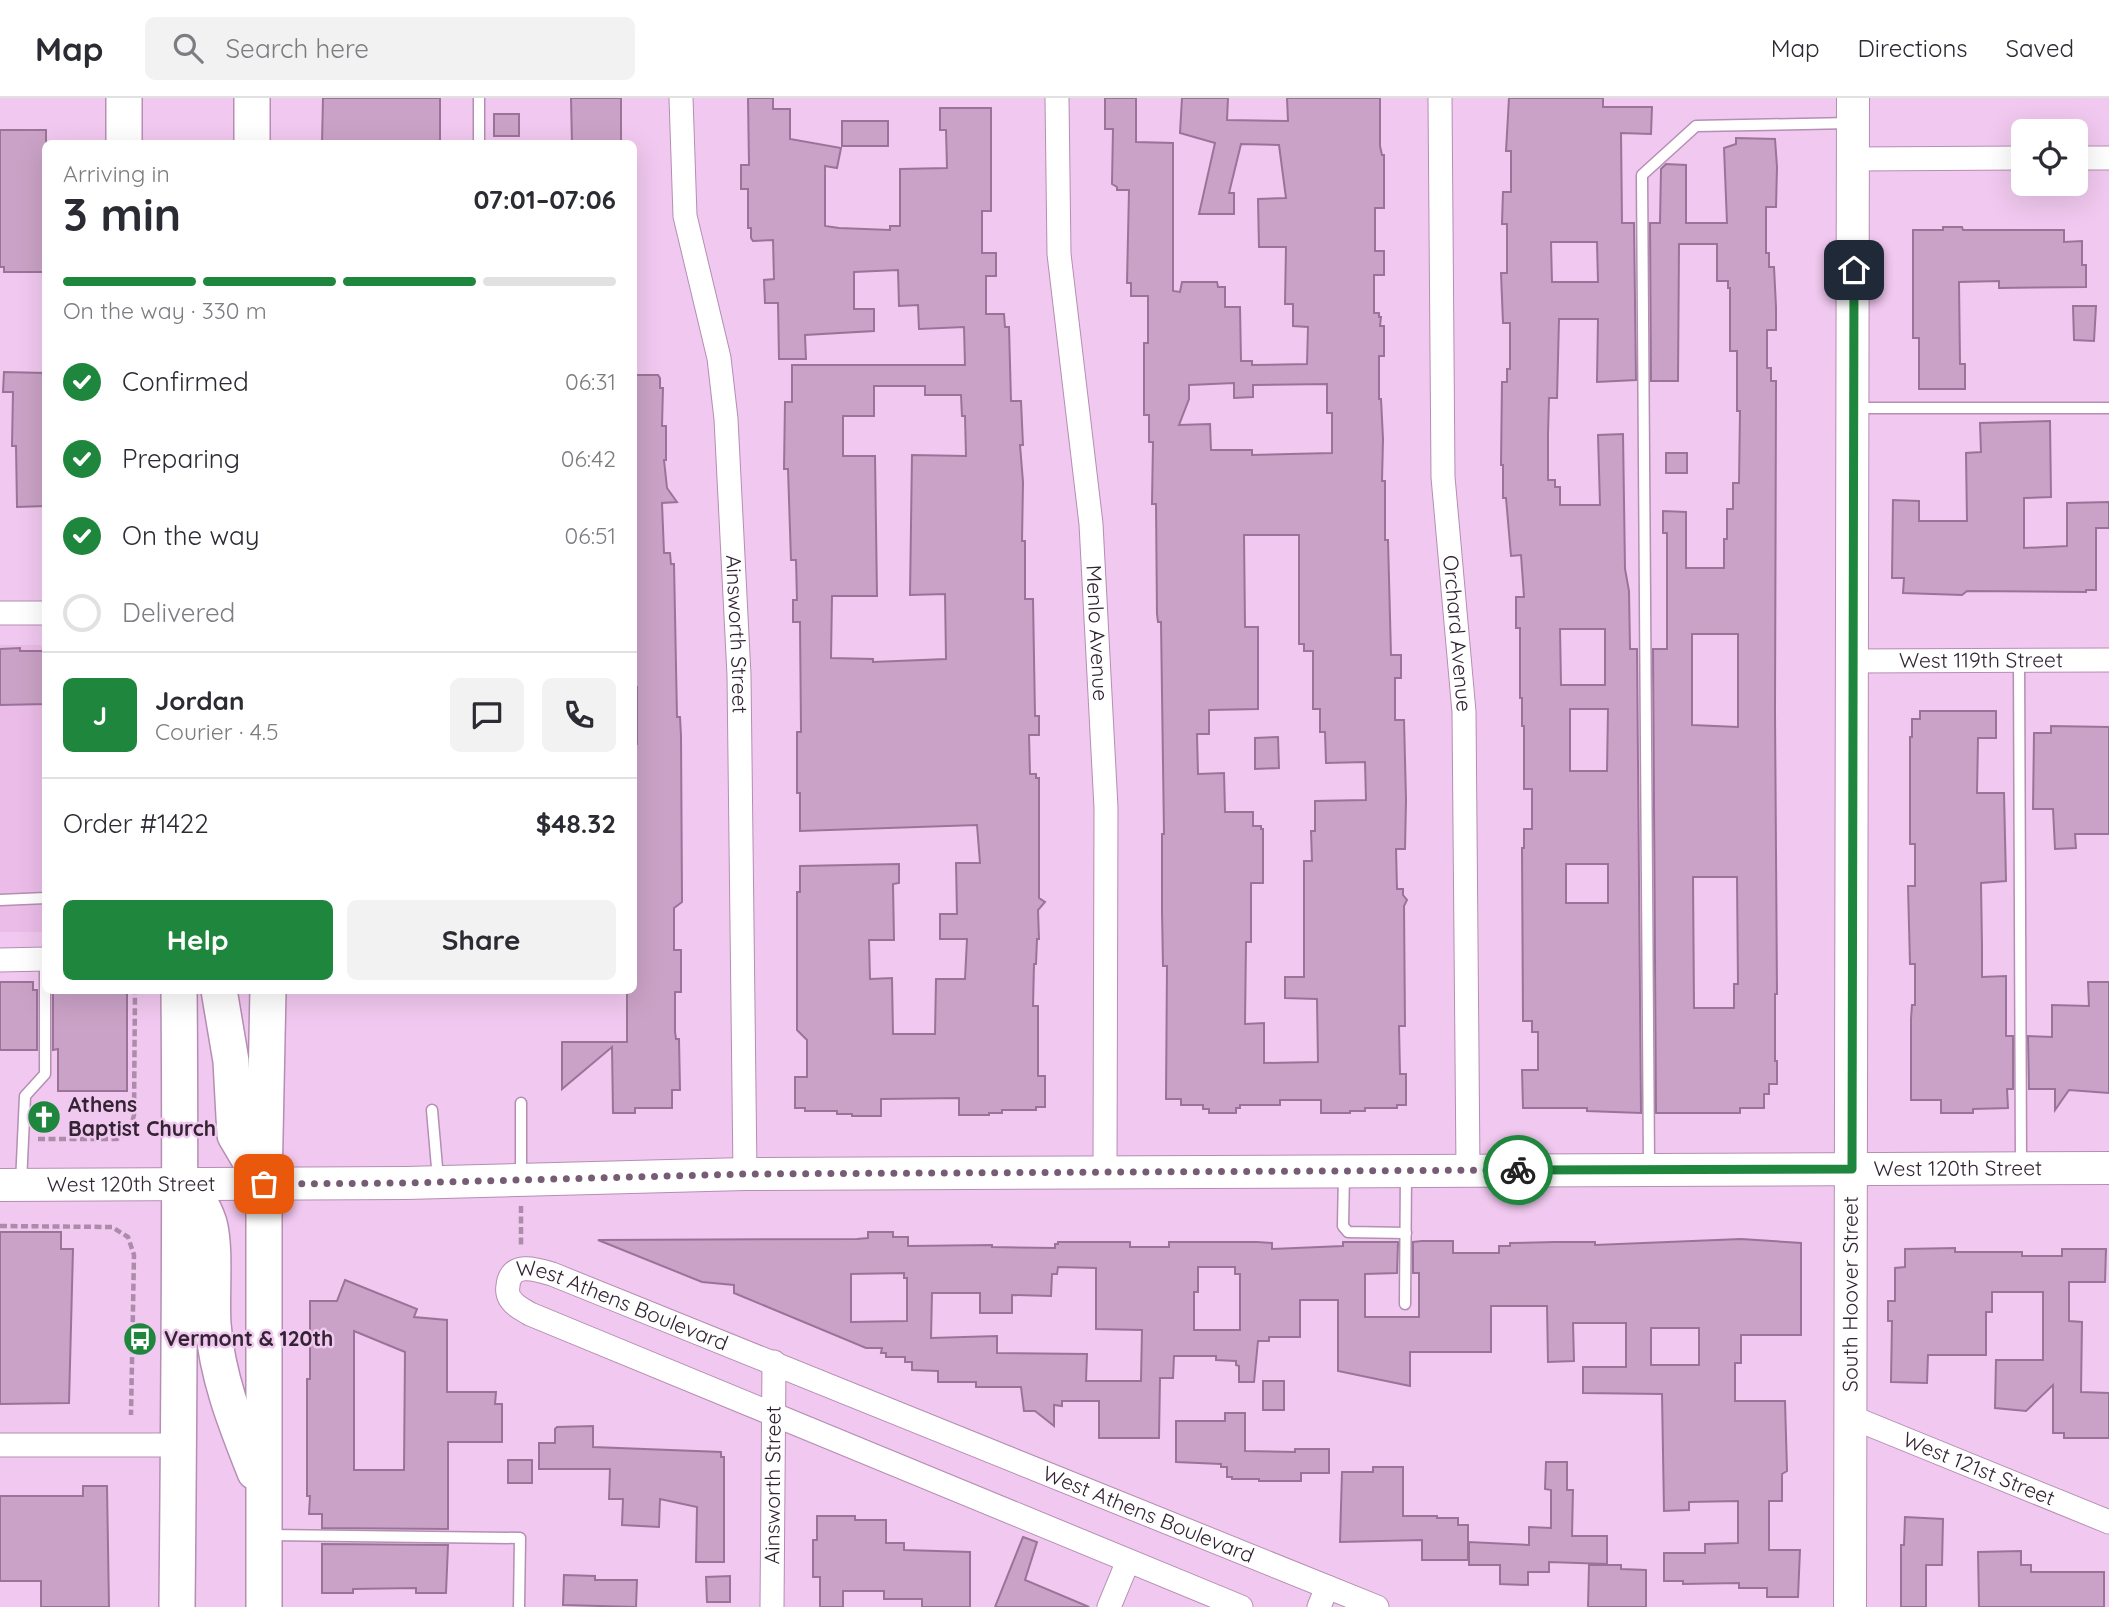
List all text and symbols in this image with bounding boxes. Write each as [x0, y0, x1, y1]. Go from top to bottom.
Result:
search box [145, 17, 635, 80]
text: Map [35, 28, 103, 69]
icon: search [169, 29, 207, 67]
text: Search here [225, 32, 369, 65]
text: Map [1771, 33, 1820, 63]
text: Directions [1858, 33, 1968, 63]
text: Saved [2006, 33, 2074, 63]
map controls [2011, 119, 2088, 196]
button: locate [2011, 119, 2088, 196]
text: Arriving in [63, 159, 170, 188]
text: 07:01–07:06 [474, 183, 616, 216]
text: 3 min [63, 185, 181, 243]
pin [1824, 240, 1884, 300]
icon: home [1835, 251, 1873, 289]
text: On the way · 330 m [63, 296, 267, 325]
icon: check [63, 363, 101, 401]
text: Confirmed [122, 365, 249, 398]
text: 06:31 [565, 367, 616, 396]
icon: check [63, 440, 101, 478]
text: Preparing [122, 442, 240, 475]
text: 06:42 [561, 444, 616, 473]
icon: check [63, 517, 101, 555]
text: On the way [122, 519, 260, 552]
text: 06:51 [565, 521, 616, 550]
street label: Ainsworth Street [721, 554, 753, 714]
street label: Orchard Avenue [1438, 554, 1478, 713]
street label: Menlo Avenue [1081, 564, 1114, 702]
text: Delivered [122, 596, 235, 629]
street label: West 119th Street [1899, 646, 2063, 673]
button: chat [450, 678, 524, 752]
button: phone [542, 678, 616, 752]
text: Jordan [155, 684, 244, 717]
text: J [93, 699, 107, 732]
text: Courier · 4.5 [155, 717, 279, 746]
text: Order #1422 [63, 807, 209, 840]
text: $48.32 [536, 807, 616, 840]
button: Help [63, 900, 333, 980]
button: Share [347, 900, 616, 980]
place label: Athens Baptist Church [68, 1091, 216, 1141]
church icon: Athens Baptist Church [25, 1098, 63, 1136]
courier [1483, 1135, 1553, 1205]
icon: bike [1499, 1151, 1537, 1189]
pin [234, 1154, 294, 1214]
street label: West 120th Street [1873, 1154, 2042, 1181]
icon: bag [245, 1165, 283, 1203]
street label: West 120th Street [47, 1170, 215, 1197]
street label: South Hoover Street [1836, 1196, 1863, 1392]
street label: West Athens Boulevard [515, 1254, 732, 1356]
bus stop icon: Vermont & 120th [121, 1320, 159, 1358]
place label: Vermont & 120th [164, 1325, 333, 1351]
street label: Ainsworth Street [758, 1405, 786, 1565]
street label: West 121st Street [1899, 1426, 2059, 1511]
street label: West Athens Boulevard [1039, 1459, 1258, 1568]

